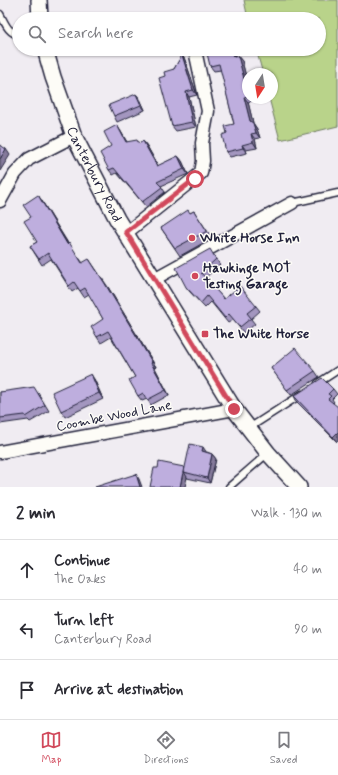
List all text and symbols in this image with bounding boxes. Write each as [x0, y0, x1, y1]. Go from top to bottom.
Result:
search box [12, 12, 326, 56]
icon: search [26, 23, 48, 45]
text: Search here [58, 24, 134, 44]
north arrow [242, 68, 278, 104]
street label: Canterbury Road [62, 124, 126, 225]
route start [186, 170, 204, 188]
place label: White Horse Inn [199, 229, 300, 247]
marker: White Horse Inn [187, 233, 197, 243]
place label: Hawkinge MOT Testing Garage [203, 259, 291, 296]
marker: Hawkinge MOT Testing Garage [190, 271, 200, 281]
place label: The White Horse [213, 325, 309, 343]
marker: The White Horse [200, 329, 210, 339]
street label: Coombe Wood Lane [55, 396, 173, 436]
route end [225, 400, 243, 418]
text: 2 min [16, 502, 56, 524]
text: Walk · 130 m [251, 505, 322, 522]
text: Continue [54, 551, 110, 571]
icon: ahead [16, 559, 38, 581]
text: 40 m [293, 561, 322, 578]
text: The Oaks [54, 571, 106, 588]
text: Turn left [54, 611, 114, 631]
icon: left [16, 619, 38, 641]
text: 90 m [294, 621, 322, 638]
text: Canterbury Road [54, 631, 152, 648]
icon: arrive [16, 679, 38, 701]
text: Arrive at destination [54, 680, 183, 700]
tab: Map [40, 729, 62, 767]
tab: Directions [143, 729, 189, 767]
tab: Saved [270, 729, 297, 767]

